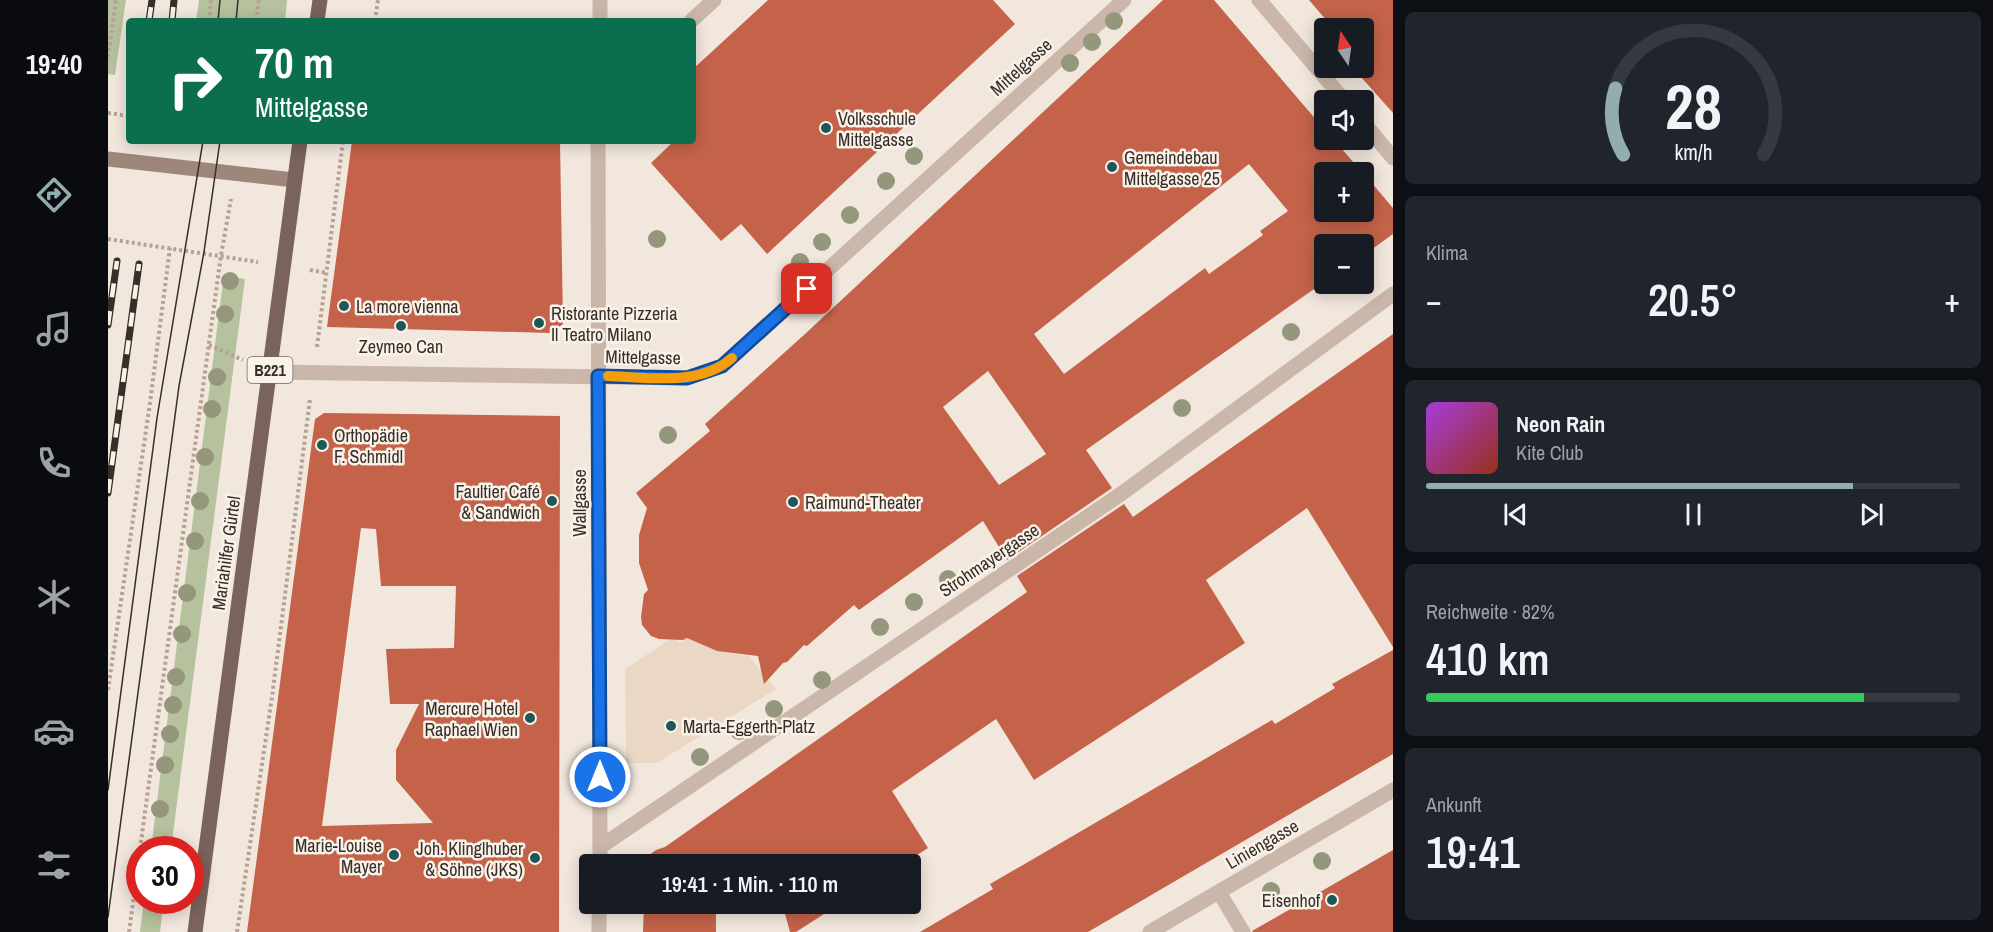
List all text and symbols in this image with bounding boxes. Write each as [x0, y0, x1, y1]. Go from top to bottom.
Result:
north arrow [1314, 18, 1374, 78]
map controls [1314, 18, 1374, 294]
street label: Mittelgasse [985, 32, 1057, 102]
text: 70 m [255, 35, 334, 91]
icon: right [156, 42, 234, 120]
text: 19:40 [26, 46, 82, 82]
text: 28 [1665, 64, 1721, 148]
text: Mittelgasse [255, 89, 368, 125]
button: sound [1314, 90, 1374, 150]
place label: Volksschule Mittelgasse [838, 106, 916, 152]
marker: Volksschule Mittelgasse [819, 121, 833, 135]
text: km/h [1674, 138, 1712, 167]
place label: Gemeindebau Mittelgasse 25 [1124, 145, 1220, 191]
marker: Gemeindebau Mittelgasse 25 [1105, 160, 1119, 174]
button: + [1314, 162, 1374, 222]
icon: directions [33, 174, 75, 216]
button: − [1314, 234, 1374, 294]
text: Klima [1426, 239, 1468, 266]
pin [781, 263, 832, 314]
text: 20.5° [1648, 269, 1738, 330]
icon: arrive [790, 272, 823, 305]
text: − [1426, 278, 1442, 322]
text: + [1944, 278, 1960, 322]
place label: La more vienna [356, 294, 459, 319]
marker: La more vienna [337, 299, 351, 313]
place label: Ristorante Pizzeria Il Teatro Milano [551, 301, 677, 347]
icon: music [33, 308, 75, 350]
marker: Ristorante Pizzeria Il Teatro Milano [532, 316, 546, 330]
marker: Zeymeo Can [394, 319, 408, 333]
place label: Zeymeo Can [359, 334, 443, 359]
street label: Mittelgasse [605, 344, 681, 370]
road number: B221 [248, 357, 292, 383]
text: Neon Rain [1516, 409, 1605, 439]
place label: Orthopädie F. Schmidl [334, 423, 408, 469]
marker: Orthopädie F. Schmidl [315, 438, 329, 452]
text: Kite Club [1516, 439, 1583, 466]
icon: phone [33, 442, 75, 484]
street label: Wallgasse [567, 469, 592, 537]
place label: Faultier Café & Sandwich [455, 479, 540, 525]
place label: Raimund-Theater [805, 490, 921, 515]
street label: Mariahilfer Gürtel [206, 494, 246, 612]
marker: Faultier Café & Sandwich [545, 494, 559, 508]
marker: Raimund-Theater [786, 495, 800, 509]
icon: previous [1499, 498, 1532, 531]
icon: pause [1677, 498, 1710, 531]
icon: next [1855, 498, 1888, 531]
street label: Strohmayergasse [934, 517, 1044, 603]
icon: climate [33, 576, 75, 618]
text: Reichweite · 82% [1426, 598, 1555, 625]
text: 410 km [1426, 628, 1550, 689]
place label: Mercure Hotel Raphael Wien [424, 696, 518, 742]
icon: car [33, 710, 75, 752]
marker: Mercure Hotel Raphael Wien [523, 711, 537, 725]
place label: Marta-Eggerth-Platz [683, 714, 815, 739]
marker: Marta-Eggerth-Platz [664, 719, 678, 733]
position arrow [568, 745, 632, 809]
text: Ankunft [1426, 791, 1482, 818]
street label: Liniengasse [1221, 813, 1303, 875]
text: 19:41 [1426, 821, 1520, 882]
place label: Marie-Louise Mayer [295, 833, 382, 879]
speed limit sign: 30 [126, 836, 204, 914]
place label: Joh. Klinglhuber & Söhne (JKS) [416, 836, 523, 882]
icon: filters [33, 844, 75, 886]
marker: Marie-Louise Mayer [387, 848, 401, 862]
marker: Joh. Klinglhuber & Söhne (JKS) [528, 851, 542, 865]
text: 19:41 · 1 Min. · 110 m [662, 869, 838, 899]
place label: Eisenhof [1262, 888, 1321, 913]
marker: Eisenhof [1325, 893, 1339, 907]

